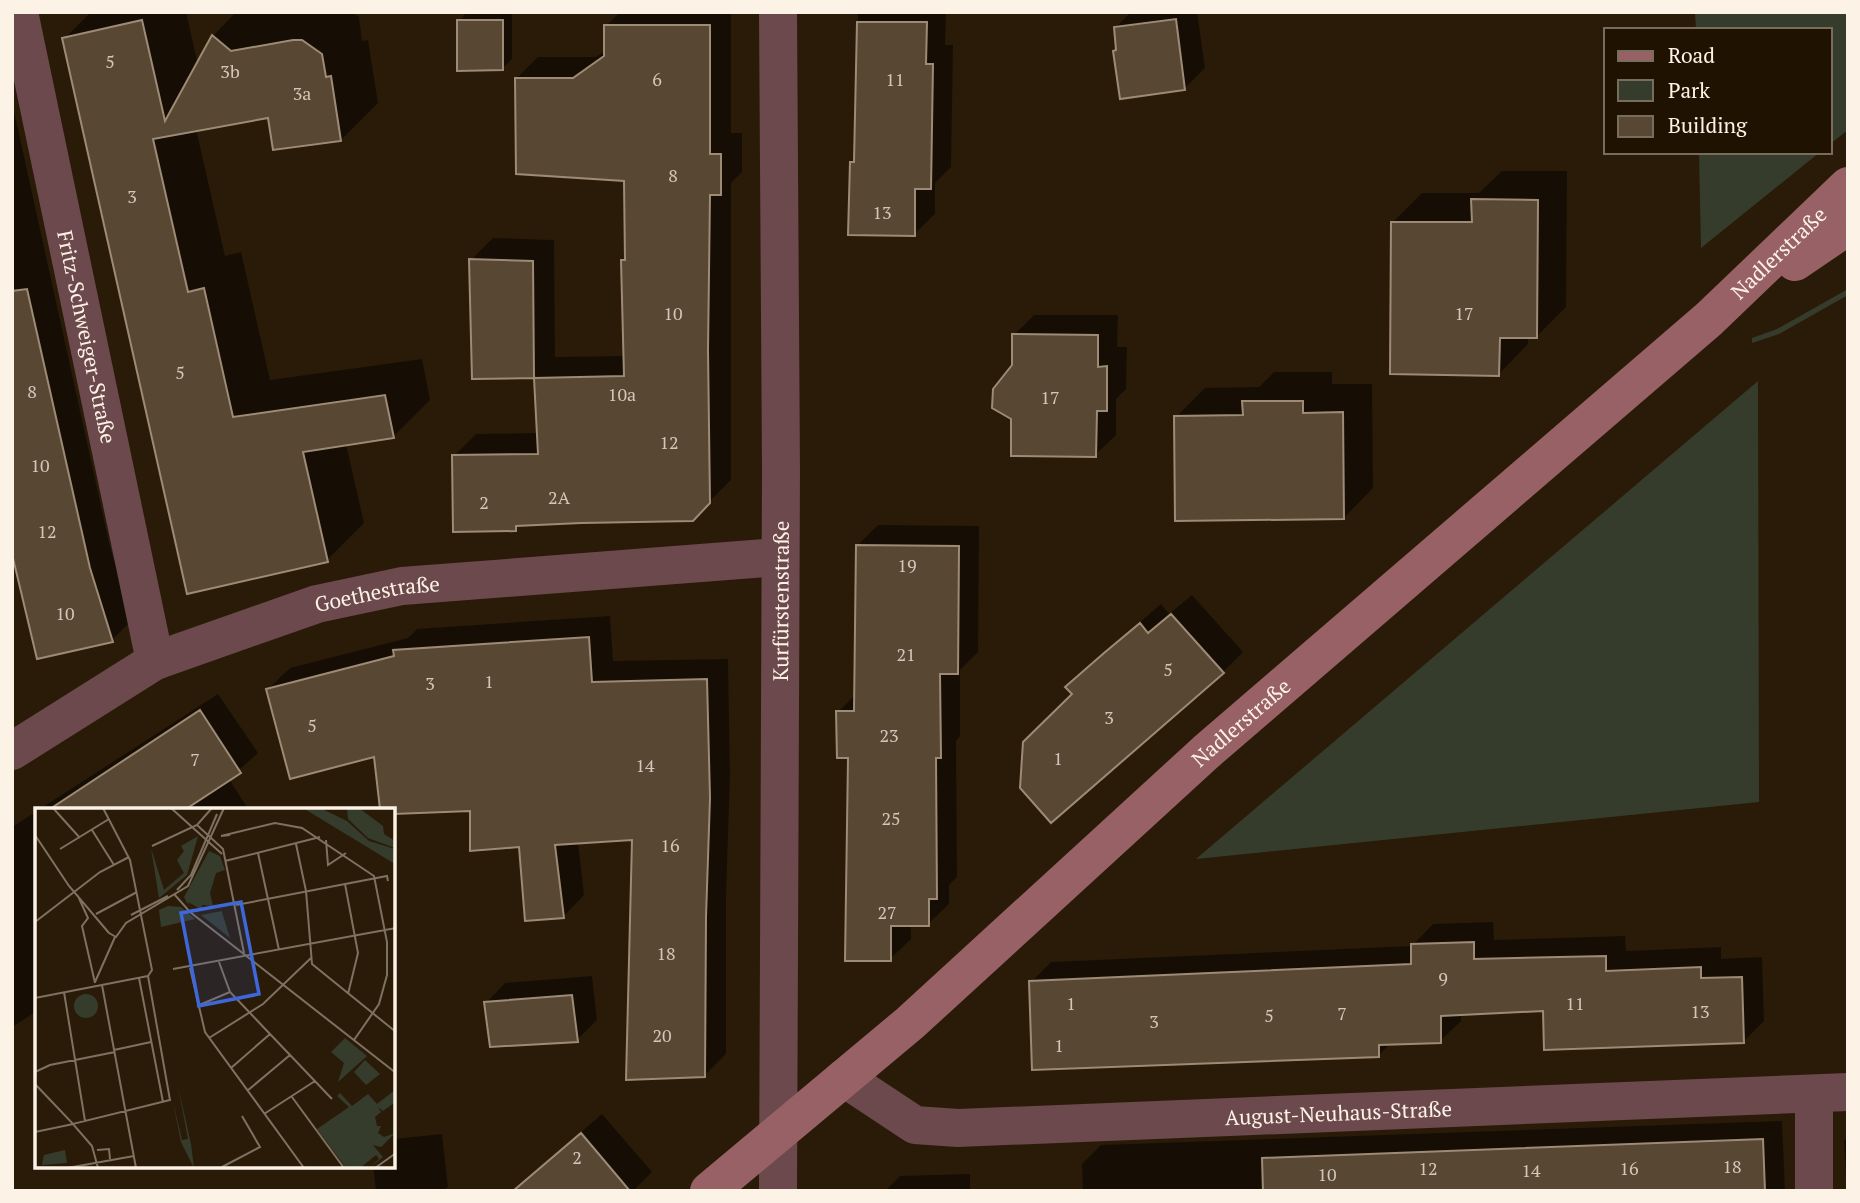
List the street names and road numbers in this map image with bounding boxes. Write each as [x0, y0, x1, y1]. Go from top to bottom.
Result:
street label: Nadlerstraße [1725, 200, 1832, 305]
street label: Fritz-Schweiger-Straße [51, 228, 123, 446]
street label: Kurfürstenstraße [766, 521, 795, 681]
street label: Goethestraße [312, 569, 441, 618]
street label: Nadlerstraße [1185, 672, 1296, 773]
street label: August-Neuhaus-Straße [1224, 1094, 1453, 1131]

